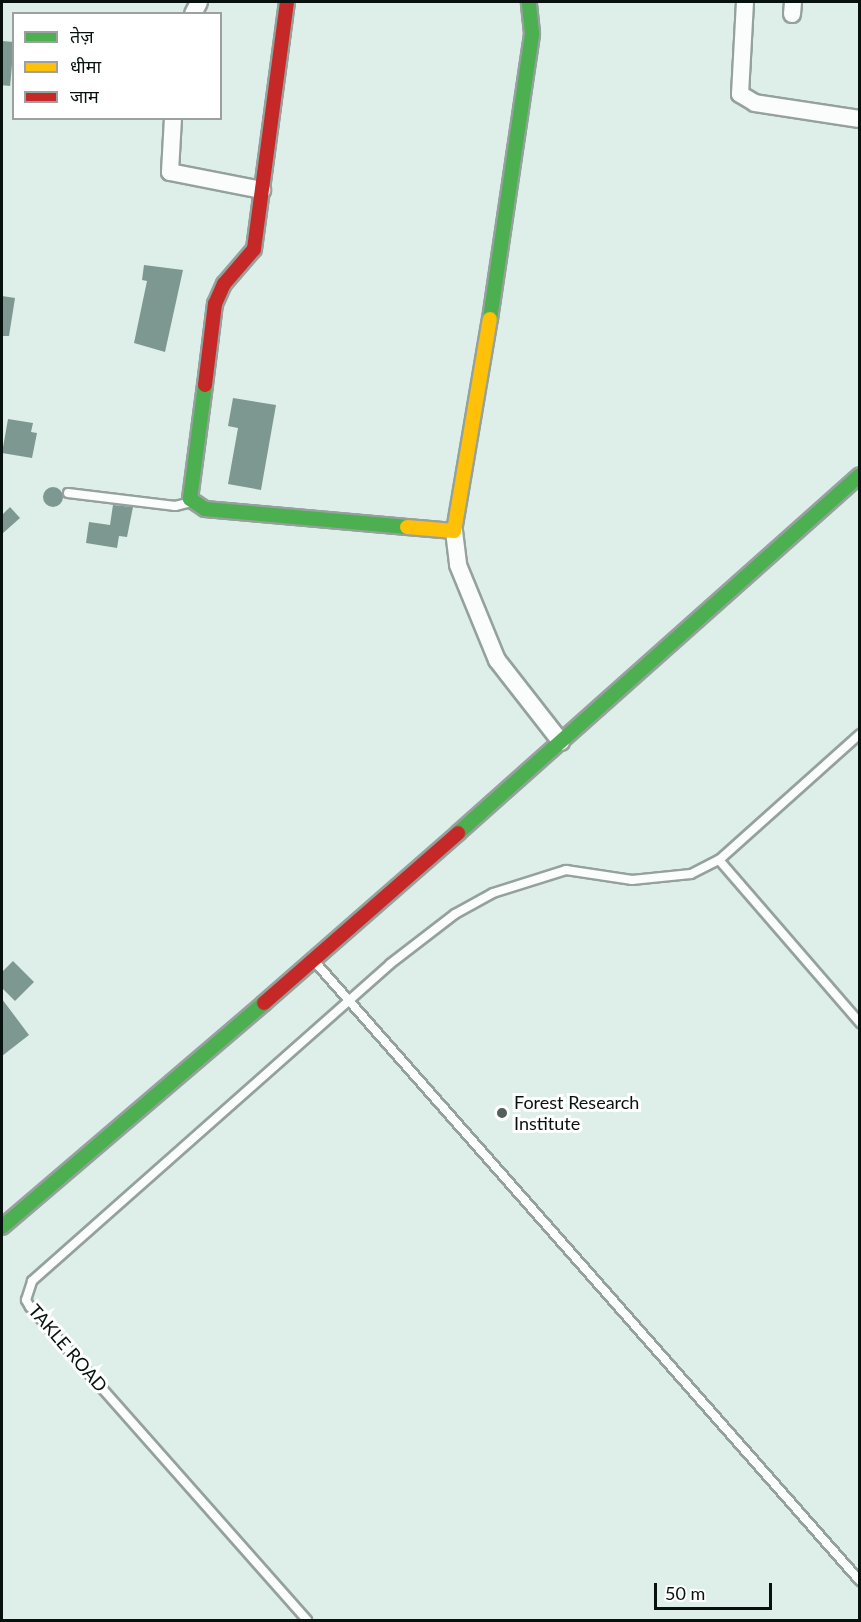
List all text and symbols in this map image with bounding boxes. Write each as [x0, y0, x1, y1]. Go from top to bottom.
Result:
legend [12, 12, 222, 120]
text: तेज़ [70, 25, 94, 47]
text: धीमा [70, 55, 101, 77]
text: जाम [70, 85, 99, 107]
place label: Forest Research Institute [514, 1092, 639, 1134]
marker: Forest Research Institute [495, 1106, 509, 1120]
street label: TAKLE ROAD [24, 1300, 112, 1396]
scale bar [657, 1571, 776, 1609]
text: 50 m [665, 1582, 705, 1604]

